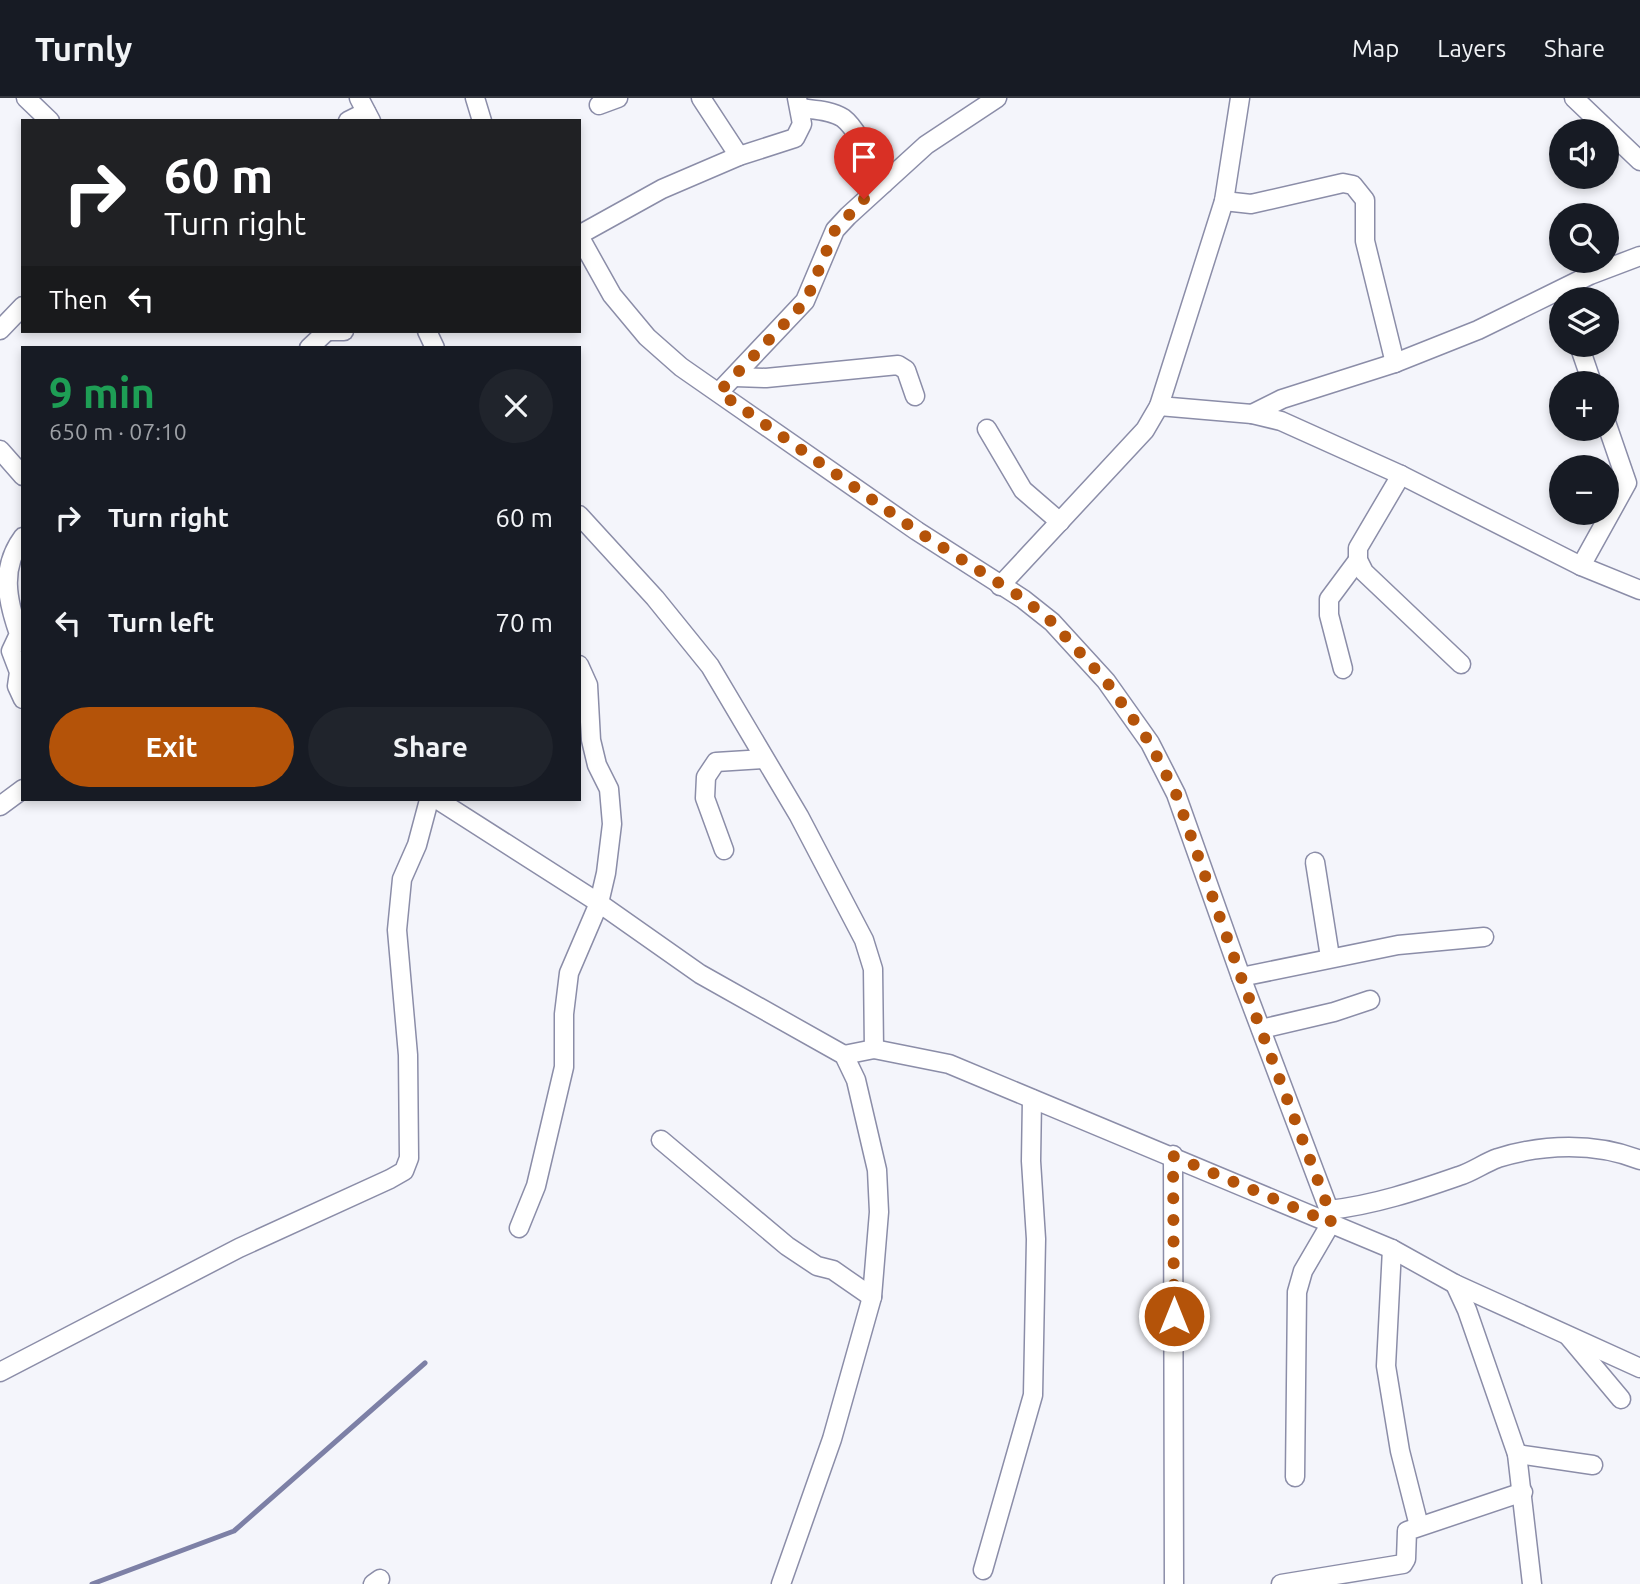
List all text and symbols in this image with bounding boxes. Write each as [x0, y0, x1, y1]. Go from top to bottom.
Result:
text: Turnly [35, 30, 132, 67]
text: Map [1352, 35, 1399, 62]
text: Layers [1437, 35, 1506, 62]
text: Share [1544, 35, 1605, 62]
map controls [1549, 119, 1619, 525]
button: sound [1549, 119, 1619, 189]
pin [834, 127, 894, 199]
icon: arrive [845, 138, 883, 176]
icon: right [49, 147, 140, 238]
text: 60 m [164, 147, 273, 202]
button: search [1549, 203, 1619, 273]
text: Turn right [164, 205, 306, 241]
icon: left [122, 280, 160, 318]
text: Then [49, 285, 108, 314]
button: layers [1549, 287, 1619, 357]
text: 9 min [49, 369, 155, 416]
button: close [479, 369, 553, 443]
button: + [1549, 371, 1619, 441]
text: 650 m · 07:10 [49, 419, 187, 444]
button: − [1549, 455, 1619, 525]
icon: right [49, 499, 87, 537]
text: Turn right [108, 503, 229, 532]
text: 60 m [495, 503, 553, 532]
icon: left [49, 604, 87, 642]
text: Turn left [108, 608, 214, 637]
text: 70 m [495, 608, 553, 637]
button: Exit [49, 707, 294, 787]
button: Share [308, 707, 553, 787]
position arrow [1137, 1279, 1211, 1353]

